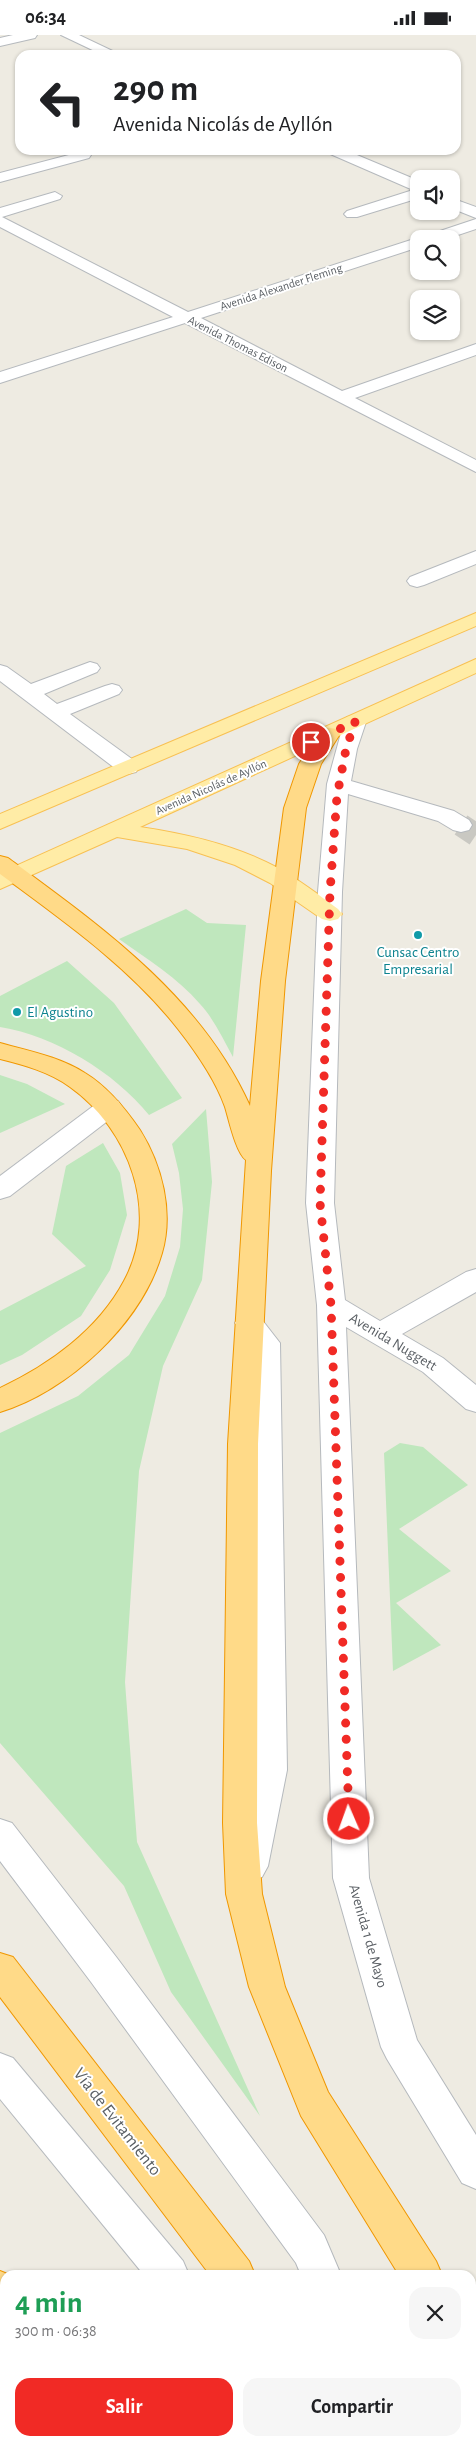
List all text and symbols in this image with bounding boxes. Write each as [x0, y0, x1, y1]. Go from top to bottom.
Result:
text: 06:34 [25, 8, 66, 27]
icon: left [30, 70, 95, 135]
text: 290 m [113, 72, 198, 107]
text: Avenida Nicolás de Ayllón [113, 113, 333, 135]
map controls [410, 170, 460, 340]
button: sound [410, 170, 460, 220]
button: search [410, 230, 460, 280]
street label: Avenida Alexander Fleming [218, 261, 344, 312]
button: layers [410, 290, 460, 340]
street label: Avenida Thomas Edison [186, 314, 290, 374]
pin [290, 721, 332, 763]
icon: arrive [297, 728, 325, 756]
street label: Avenida Nicolás de Ayllón [154, 757, 269, 818]
marker: Cunsac Centro Empresarial [412, 929, 424, 941]
place label: Cunsac Centro Empresarial [377, 945, 459, 977]
place label: El Agustino [27, 1005, 93, 1020]
marker: El Agustino [11, 1006, 23, 1018]
street label: Avenida Nuggett [347, 1310, 439, 1374]
position arrow [322, 1792, 374, 1844]
street label: Avenida 1 de Mayo [346, 1883, 390, 1989]
street label: Vía de Evitamiento [70, 2065, 165, 2179]
button: close [409, 2287, 461, 2339]
text: 4 min [15, 2288, 83, 2318]
text: 300 m · 06:38 [15, 2323, 97, 2339]
button: Salir [15, 2378, 233, 2436]
button: Compartir [243, 2378, 461, 2436]

